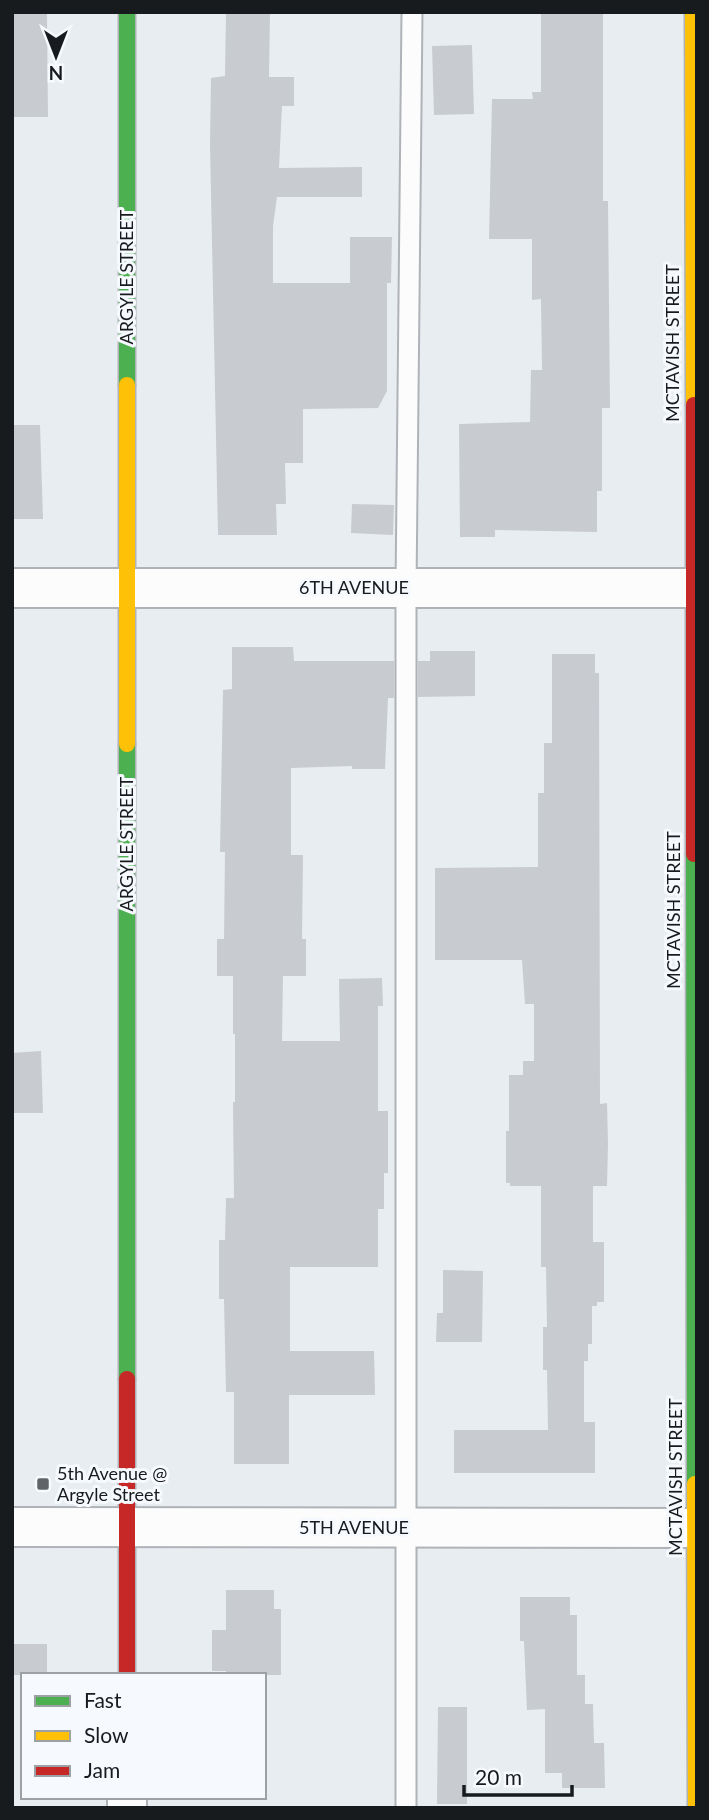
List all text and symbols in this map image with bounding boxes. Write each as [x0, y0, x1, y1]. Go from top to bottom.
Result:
north arrow [21, 21, 91, 91]
text: N [49, 62, 63, 85]
street label: ARGYLE STREET [115, 209, 137, 344]
street label: MCTAVISH STREET [661, 264, 683, 422]
street label: 6TH AVENUE [299, 576, 409, 598]
street label: ARGYLE STREET [115, 776, 137, 911]
street label: MCTAVISH STREET [662, 831, 684, 989]
street label: MCTAVISH STREET [664, 1398, 686, 1556]
place label: 5th Avenue @ Argyle Street [57, 1462, 167, 1505]
marker: 5th Avenue @ Argyle Street [35, 1476, 51, 1492]
street label: 5TH AVENUE [299, 1516, 409, 1538]
legend [21, 1673, 266, 1799]
text: Fast [84, 1687, 122, 1712]
text: Slow [84, 1722, 129, 1747]
scale bar [464, 1754, 572, 1798]
text: Jam [84, 1757, 120, 1782]
text: 20 m [475, 1764, 522, 1789]

